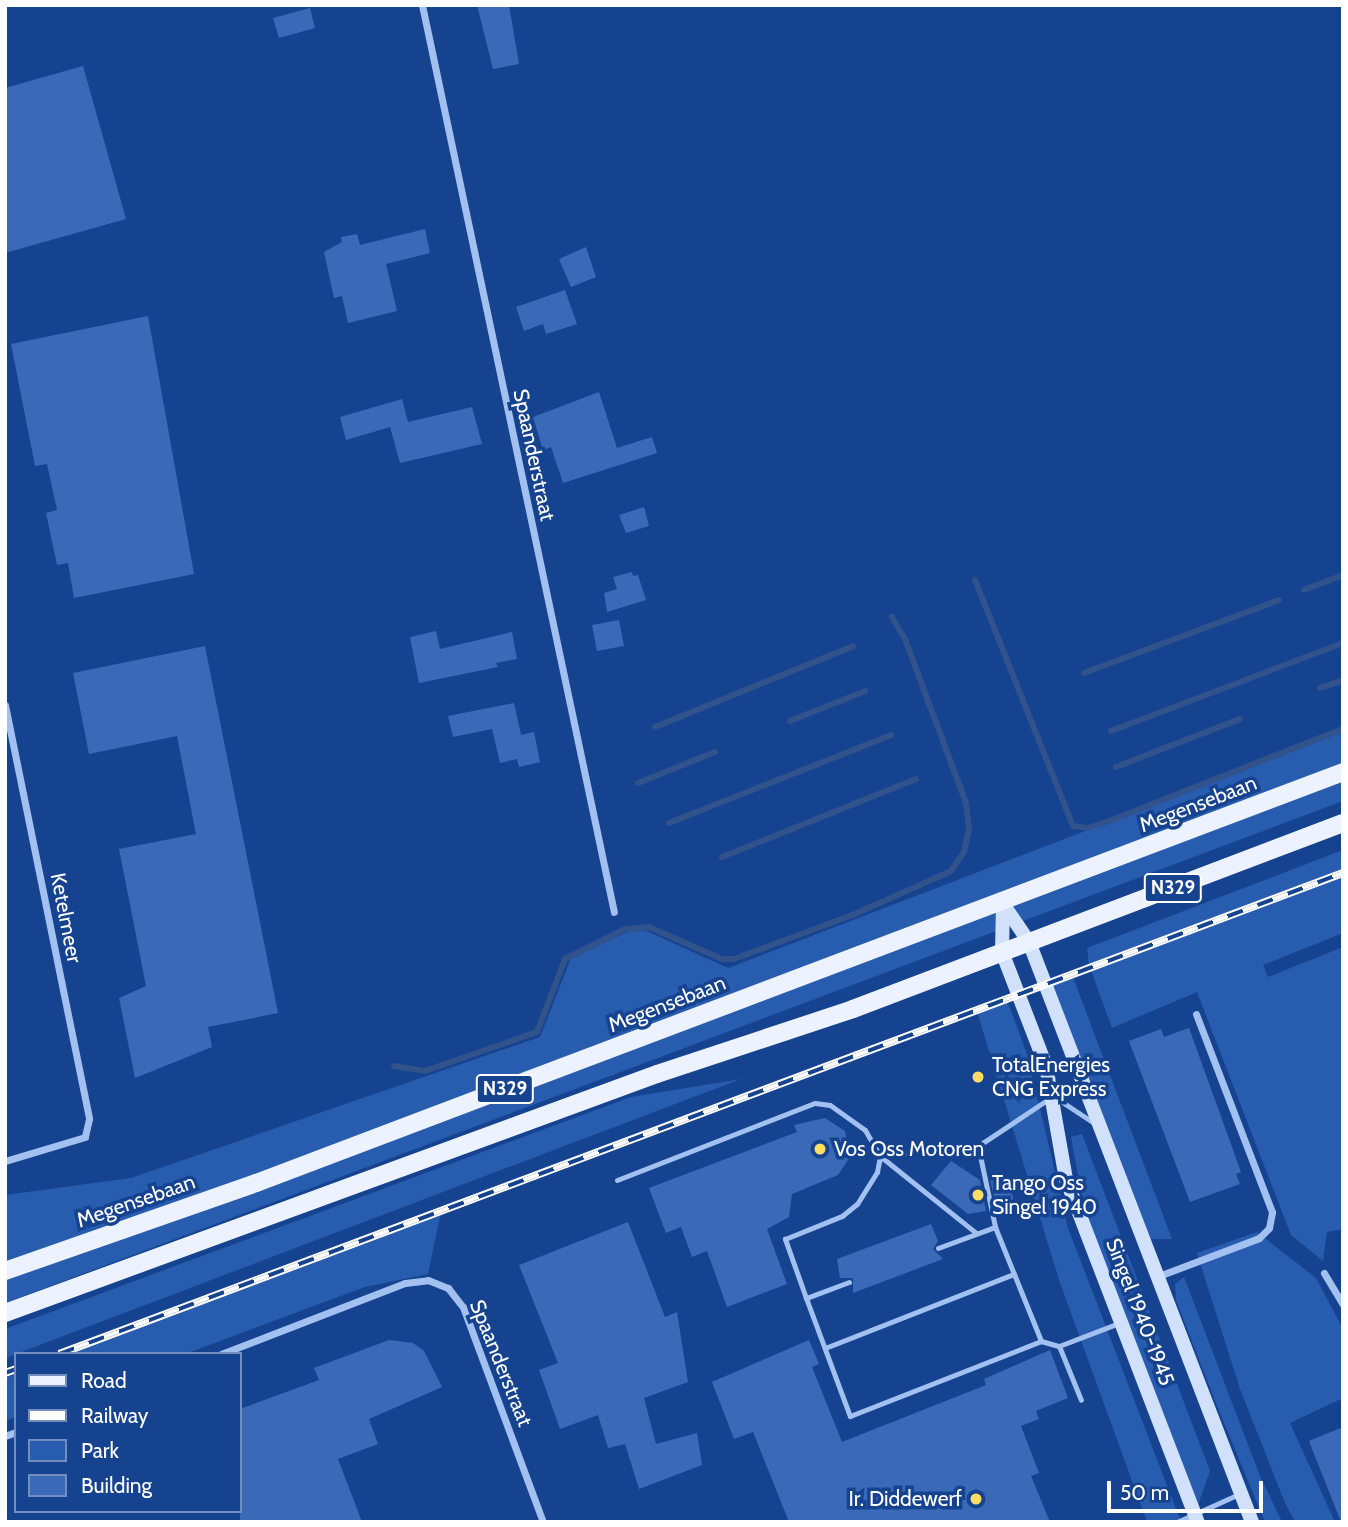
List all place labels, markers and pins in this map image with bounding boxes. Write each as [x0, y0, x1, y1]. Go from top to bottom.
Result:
place label: TotalEnergies CNG Express [992, 1052, 1110, 1102]
marker: TotalEnergies CNG Express [970, 1069, 986, 1085]
place label: Vos Oss Motoren [834, 1136, 984, 1162]
marker: Vos Oss Motoren [812, 1141, 828, 1157]
place label: Tango Oss Singel 1940 [992, 1170, 1097, 1220]
marker: Tango Oss Singel 1940 [970, 1187, 986, 1203]
place label: Ir. Diddewerf [849, 1486, 962, 1512]
marker: Ir. Diddewerf [968, 1491, 984, 1507]

